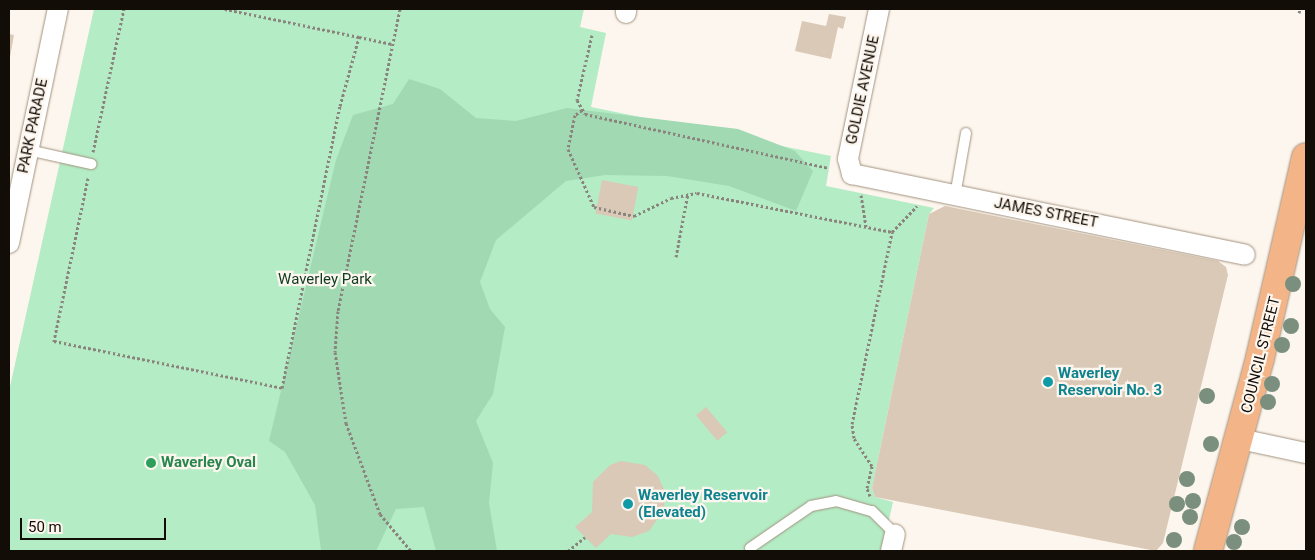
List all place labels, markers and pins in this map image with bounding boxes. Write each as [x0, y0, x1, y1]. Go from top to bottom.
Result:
place label: Waverley Reservoir No. 3 [1058, 364, 1162, 399]
marker: Waverley Reservoir No. 3 [1042, 376, 1054, 388]
place label: Waverley Oval [161, 454, 256, 472]
marker: Waverley Oval [145, 457, 157, 469]
place label: Waverley Reservoir (Elevated) [638, 486, 768, 521]
marker: Waverley Reservoir (Elevated) [622, 498, 634, 510]

